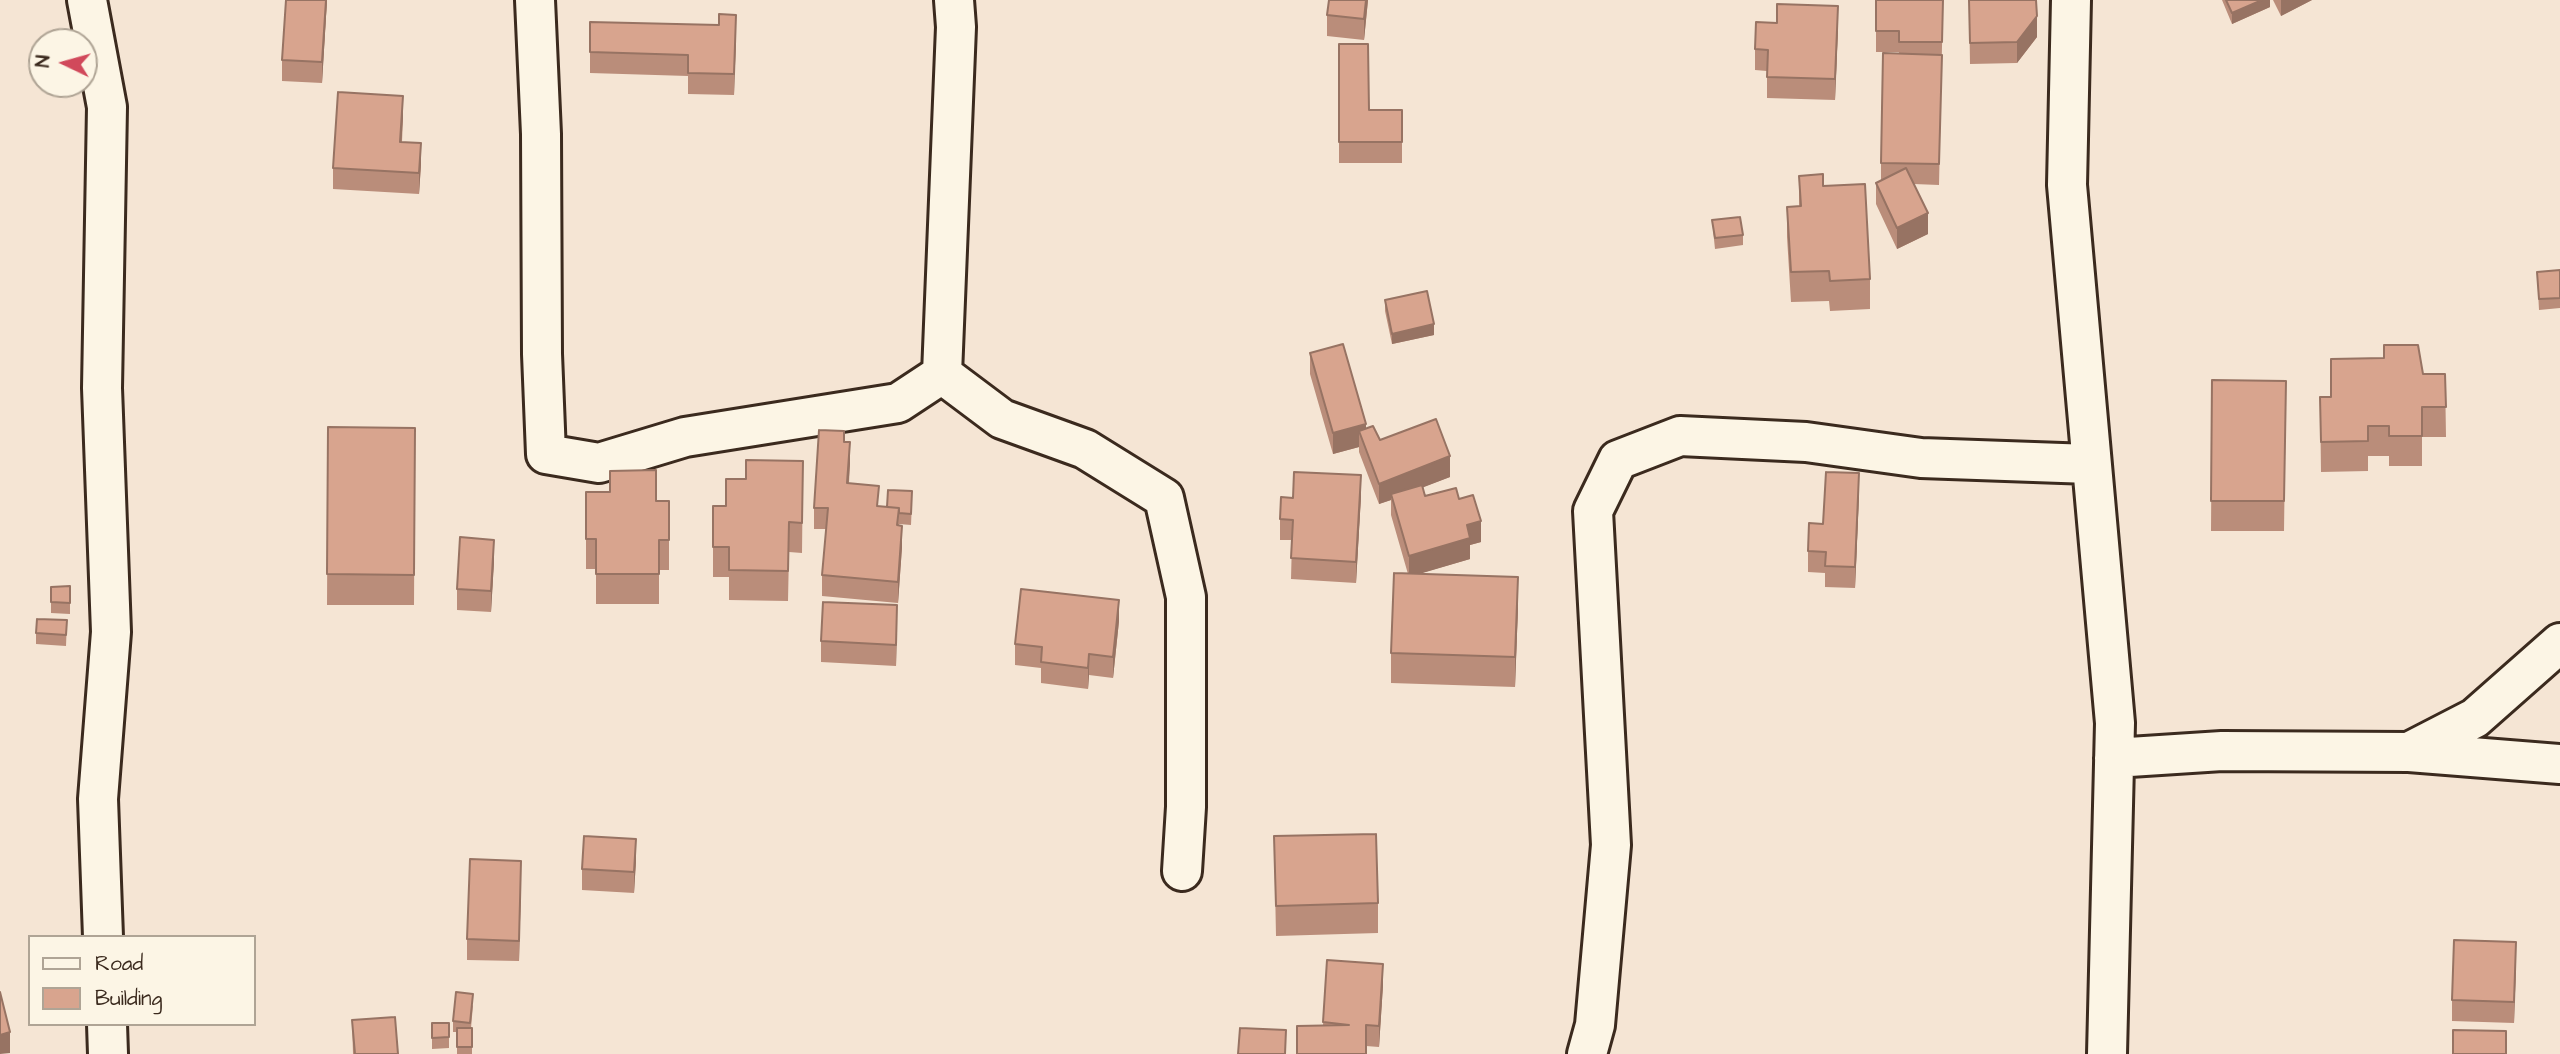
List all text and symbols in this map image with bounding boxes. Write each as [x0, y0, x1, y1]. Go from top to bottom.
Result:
north arrow [28, 28, 98, 98]
text: N [30, 54, 58, 68]
legend [28, 935, 256, 1026]
text: Road [95, 949, 143, 978]
text: Building [95, 984, 162, 1013]

